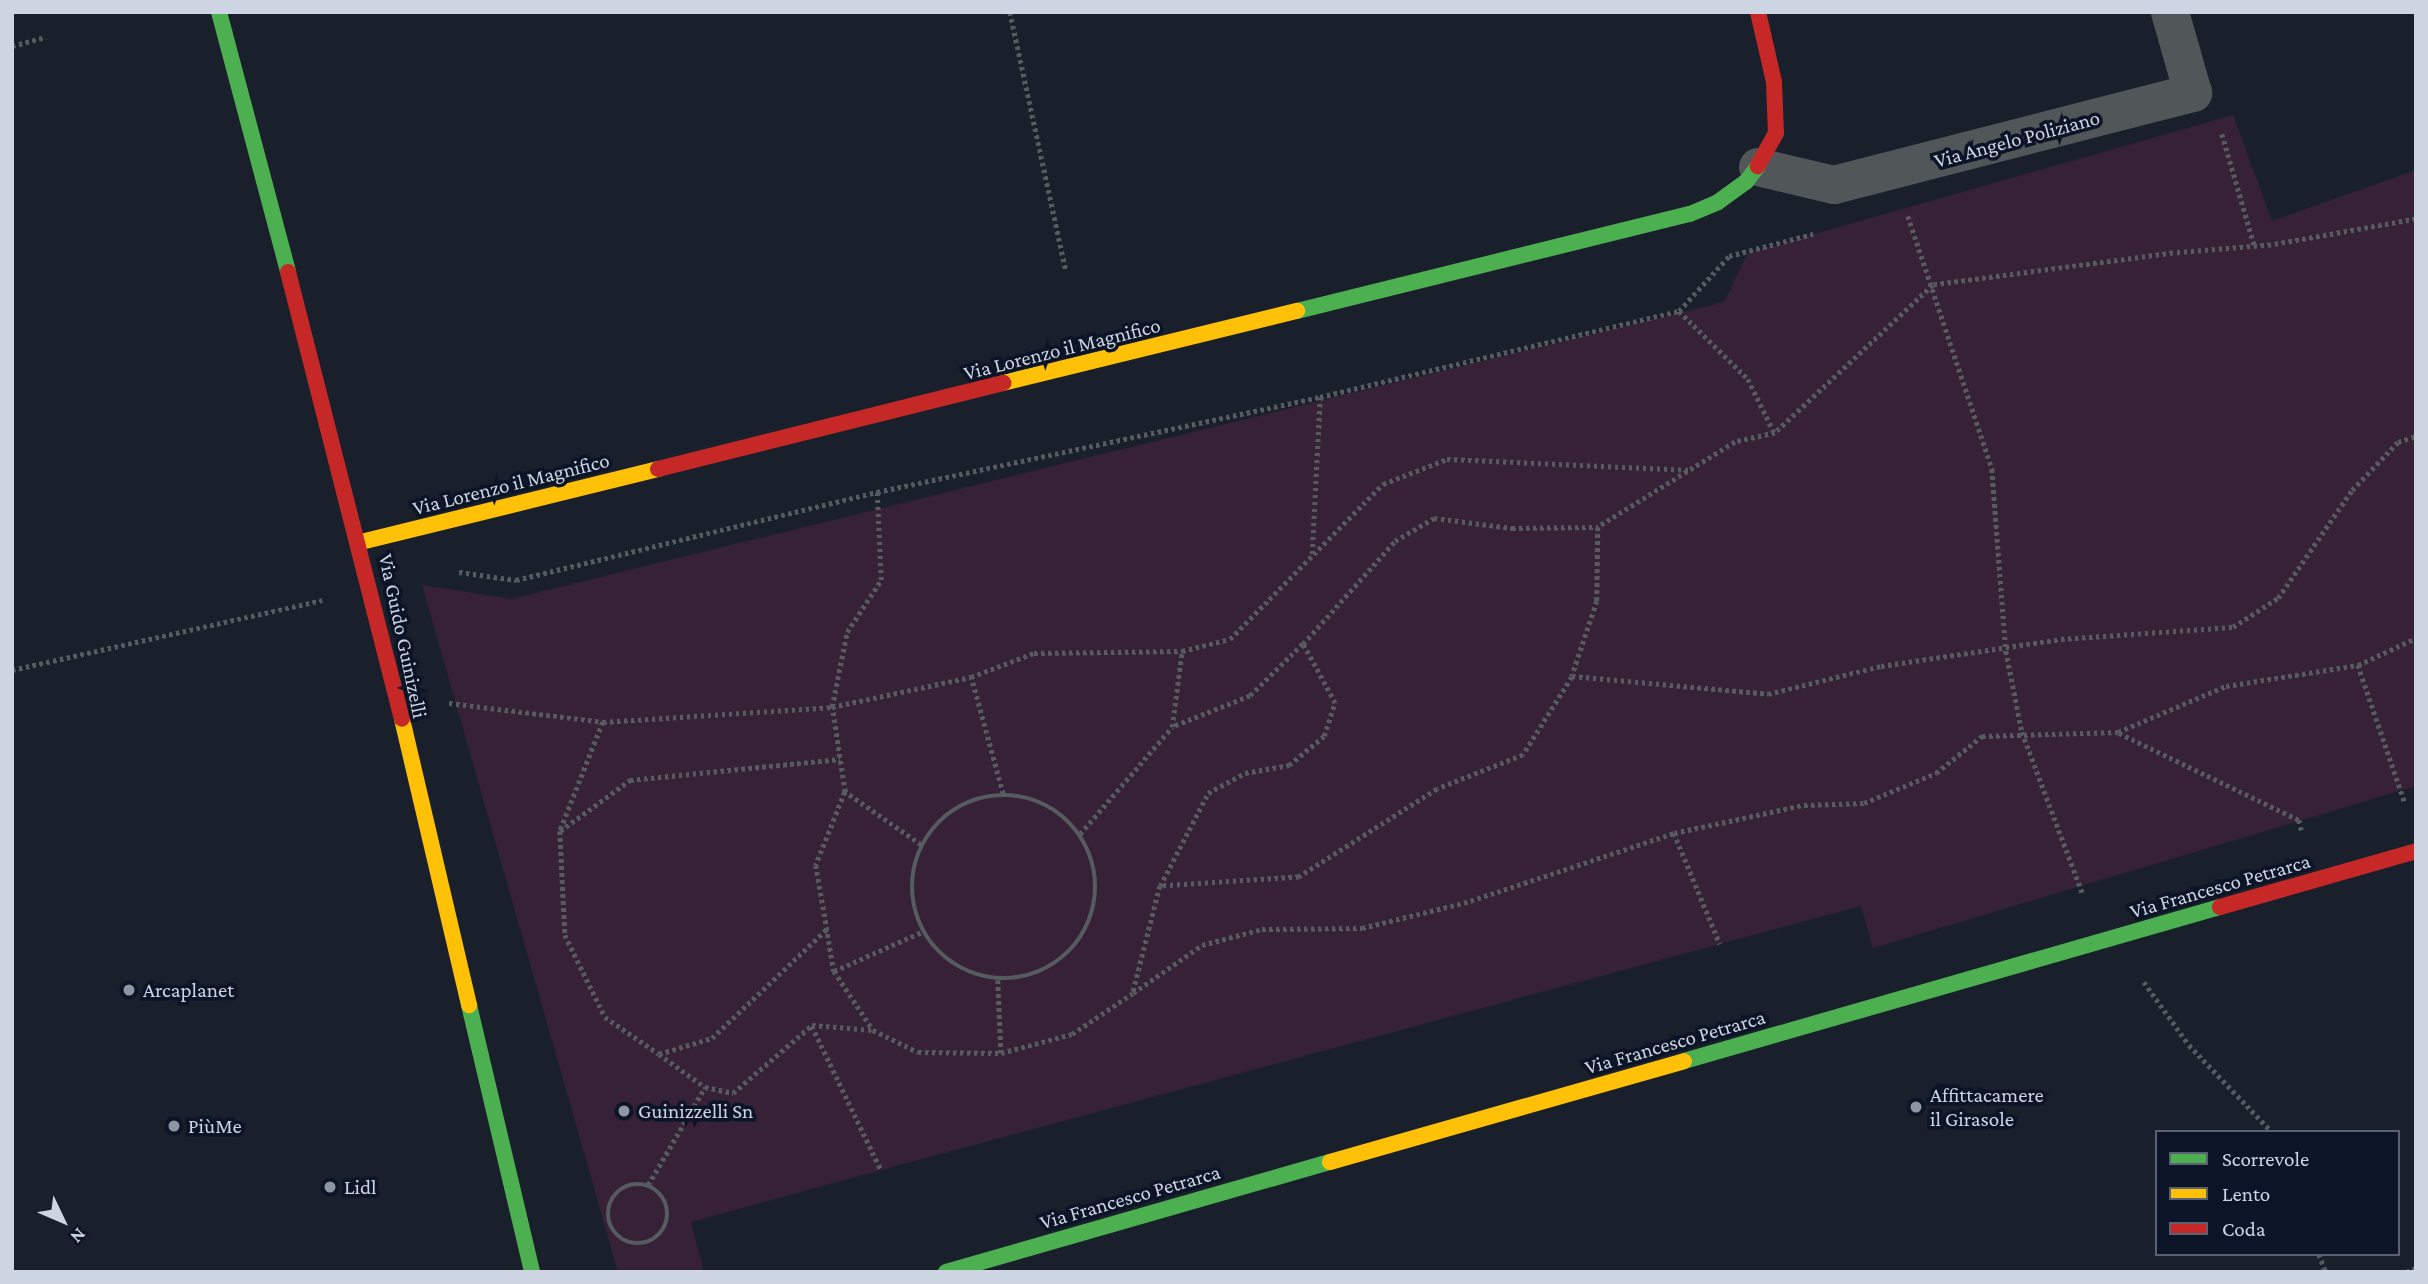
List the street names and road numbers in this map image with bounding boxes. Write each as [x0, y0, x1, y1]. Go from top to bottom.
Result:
street label: Via Angelo Poliziano [1931, 105, 2103, 173]
street label: Via Lorenzo il Magnifico [961, 312, 1163, 386]
street label: Via Lorenzo il Magnifico [410, 447, 612, 521]
street label: Via Guido Guinizelli [373, 551, 433, 721]
street label: Via Francesco Petrarca [2127, 848, 2313, 924]
street label: Via Francesco Petrarca [1582, 1004, 1768, 1080]
street label: Via Francesco Petrarca [1037, 1159, 1223, 1235]

